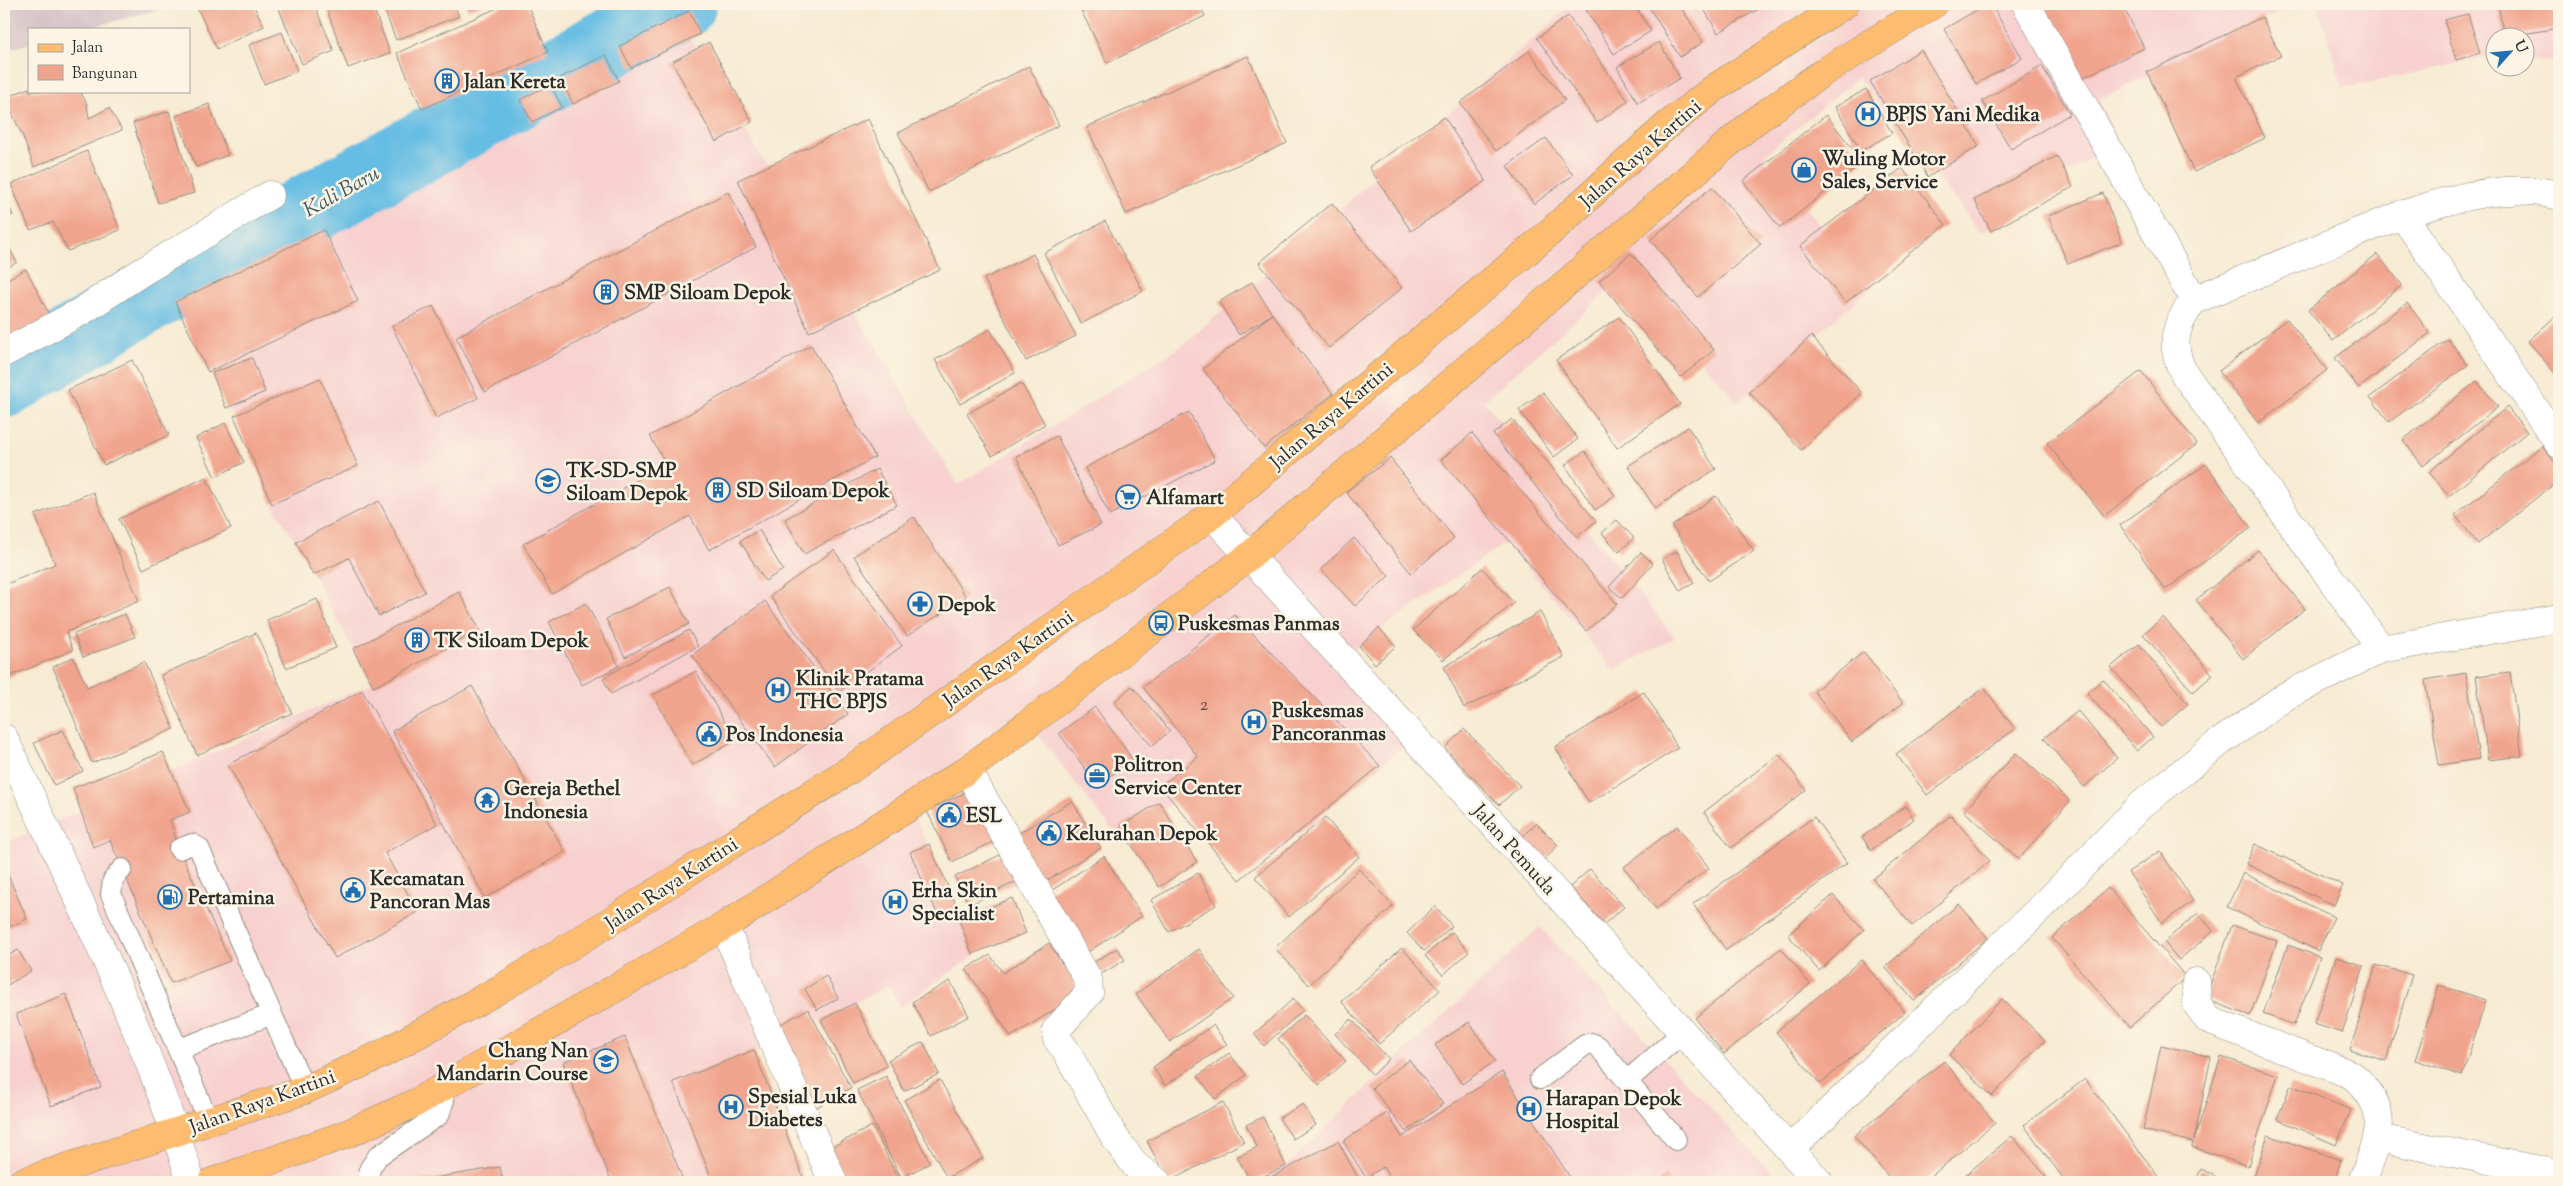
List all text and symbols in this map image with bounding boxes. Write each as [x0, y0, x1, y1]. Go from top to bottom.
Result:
legend [28, 28, 190, 92]
north arrow [2486, 28, 2536, 78]
text: U [2508, 37, 2532, 57]
text: Jalan [71, 38, 103, 59]
text: Bangunan [72, 64, 138, 85]
building icon: Jalan Kereta [434, 68, 460, 94]
place label: Jalan Kereta [462, 69, 566, 98]
street label: Jalan Raya Kartini [1573, 93, 1709, 217]
hospital icon: BPJS Yani Medika [1855, 101, 1881, 127]
place label: BPJS Yani Medika [1886, 102, 2040, 131]
place label: Wuling Motor Sales, Service [1822, 146, 1946, 198]
shop icon: Wuling Motor Sales, Service [1791, 157, 1817, 183]
water label: Kali Baru [298, 160, 386, 226]
building icon: SMP Siloam Depok [593, 279, 619, 305]
place label: SMP Siloam Depok [624, 280, 791, 309]
street label: Jalan Raya Kartini [1264, 356, 1401, 478]
place label: TK-SD-SMP Siloam Depok [566, 458, 688, 510]
school or university icon: TK-SD-SMP Siloam Depok [535, 468, 561, 494]
building icon: SD Siloam Depok [705, 477, 731, 503]
place label: SD Siloam Depok [736, 478, 890, 507]
supermarket icon: Alfamart [1115, 484, 1141, 510]
place label: Alfamart [1146, 485, 1224, 514]
pharmacy icon: Depok [907, 591, 933, 617]
place label: Depok [938, 592, 996, 621]
street label: Jalan Raya Kartini [937, 604, 1081, 717]
bus stop icon: Puskesmas Panmas [1148, 610, 1174, 636]
place label: Puskesmas Panmas [1178, 611, 1340, 640]
building icon: TK Siloam Depok [404, 627, 430, 653]
place label: TK Siloam Depok [434, 628, 589, 657]
place label: Klinik Pratama THC BPJS [796, 666, 925, 718]
hospital icon: Klinik Pratama THC BPJS [765, 677, 791, 703]
house number: 2 [1200, 693, 1209, 719]
place label: Puskesmas Pancoranmas [1272, 698, 1386, 750]
hospital icon: Puskesmas Pancoranmas [1241, 709, 1267, 735]
public building icon: Pos Indonesia [696, 721, 722, 747]
place label: Pos Indonesia [726, 722, 844, 751]
place label: Politron Service Center [1114, 752, 1242, 804]
office icon: Politron Service Center [1084, 763, 1110, 789]
place label: Gereja Bethel Indonesia [504, 776, 621, 828]
temple icon: Gereja Bethel Indonesia [474, 787, 500, 813]
street label: Jalan Pemuda [1464, 798, 1562, 903]
public building icon: ESL [936, 802, 962, 828]
place label: ESL [966, 803, 1003, 832]
public building icon: Kelurahan Depok [1036, 820, 1062, 846]
place label: Kelurahan Depok [1066, 821, 1217, 850]
street label: Jalan Raya Kartini [599, 831, 745, 940]
place label: Kecamatan Pancoran Mas [370, 866, 490, 918]
public building icon: Kecamatan Pancoran Mas [340, 877, 366, 903]
place label: Erha Skin Specialist [912, 878, 997, 930]
fuel station icon: Pertamina [157, 884, 183, 910]
place label: Pertamina [188, 885, 275, 914]
hospital icon: Erha Skin Specialist [882, 889, 908, 915]
place label: Chang Nan Mandarin Course [437, 1038, 588, 1090]
school or university icon: Chang Nan Mandarin Course [593, 1048, 619, 1074]
street label: Jalan Raya Kartini [185, 1063, 340, 1144]
place label: Spesial Luka Diabetes [748, 1084, 857, 1136]
place label: Harapan Depok Hospital [1546, 1086, 1682, 1138]
hospital icon: Spesial Luka Diabetes [718, 1094, 744, 1120]
hospital icon: Harapan Depok Hospital [1516, 1096, 1542, 1122]

